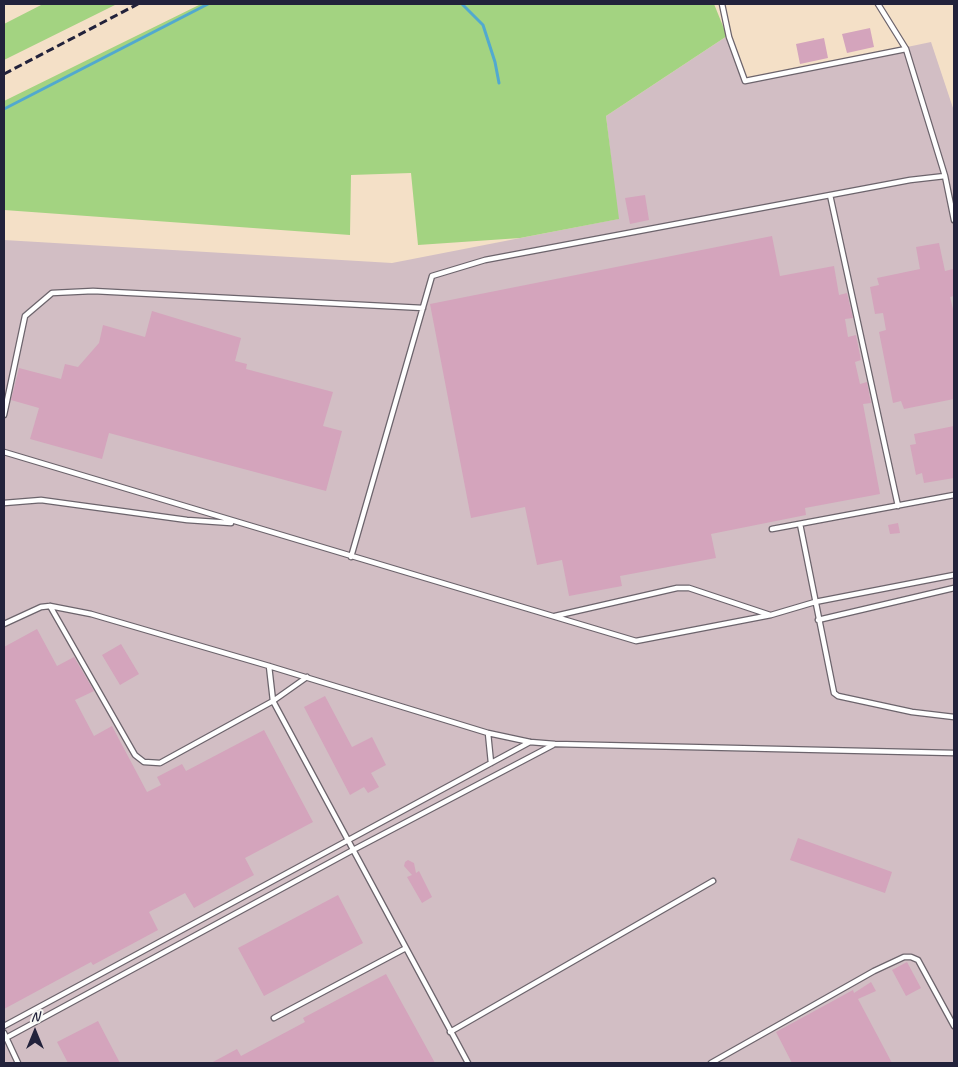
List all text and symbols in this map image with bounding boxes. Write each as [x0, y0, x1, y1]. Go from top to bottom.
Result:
north arrow [10, 1007, 60, 1057]
text: N [31, 1008, 39, 1025]

